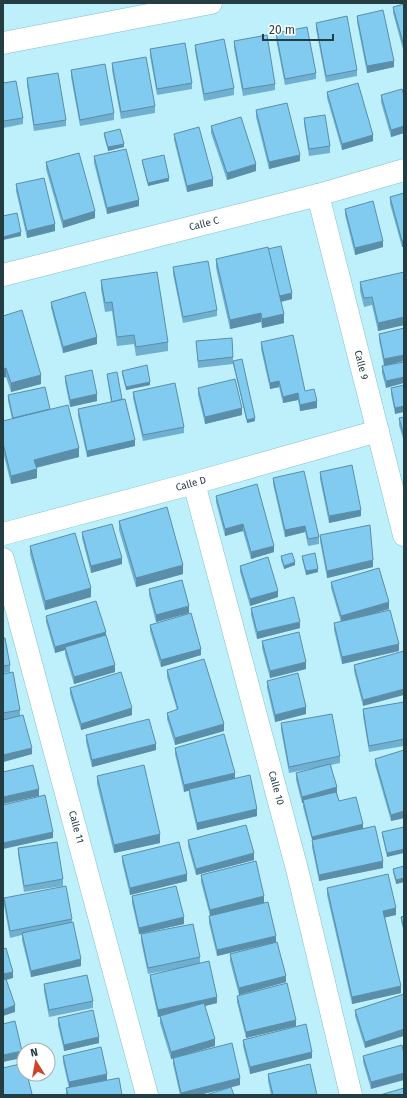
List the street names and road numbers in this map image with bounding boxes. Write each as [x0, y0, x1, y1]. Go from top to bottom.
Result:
street label: Calle C [188, 214, 221, 233]
street label: Calle 9 [352, 349, 370, 381]
street label: Calle D [174, 474, 208, 494]
street label: Calle 10 [266, 770, 286, 807]
street label: Calle 11 [66, 809, 86, 845]

